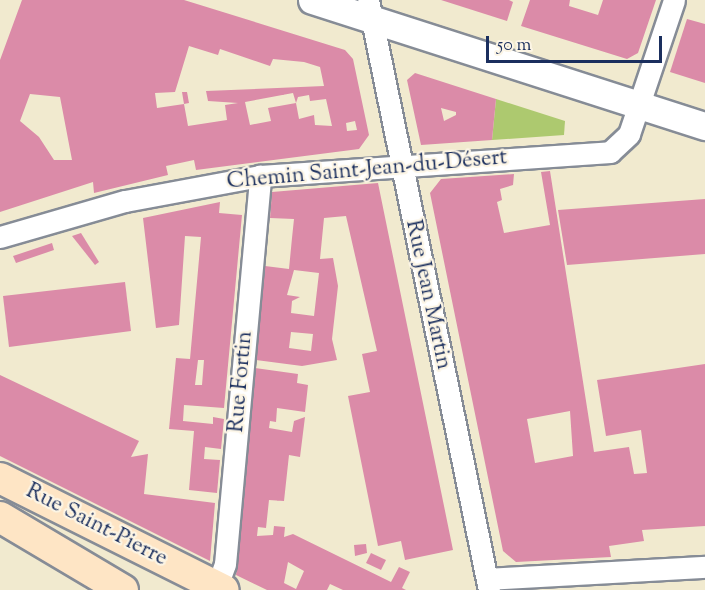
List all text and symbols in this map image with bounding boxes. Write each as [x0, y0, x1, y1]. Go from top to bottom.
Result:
scale bar [489, 24, 664, 62]
text: 50 m [497, 33, 531, 59]
street label: Chemin Saint-Jean-du-Désert [226, 146, 508, 196]
street label: Rue Jean Martin [398, 218, 456, 372]
street label: Rue Fortin [224, 330, 260, 434]
street label: Rue Saint-Pierre [21, 479, 171, 573]

